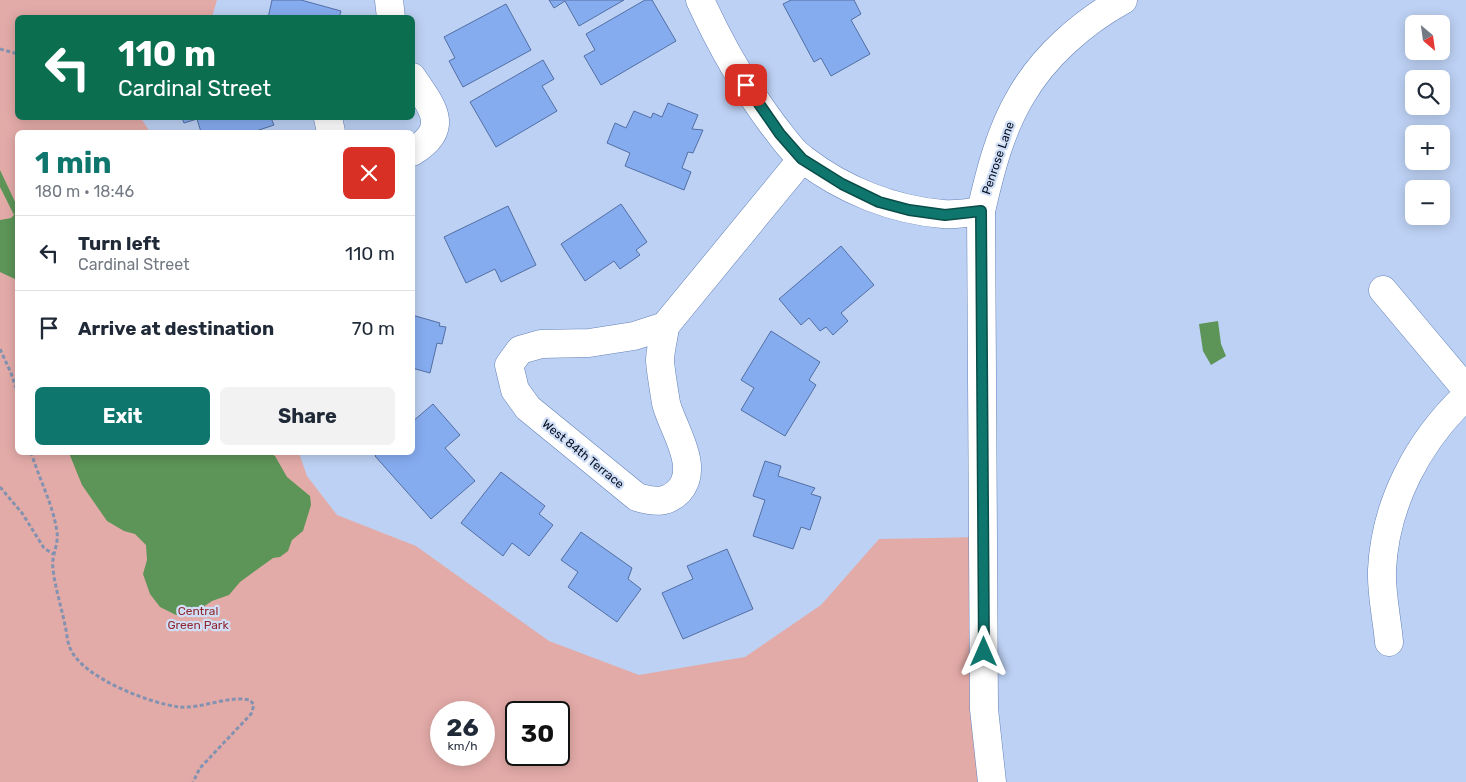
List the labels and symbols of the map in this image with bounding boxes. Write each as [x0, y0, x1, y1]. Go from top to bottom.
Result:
north arrow [1405, 15, 1450, 60]
pin [725, 64, 767, 106]
street label: Penrose Lane [979, 119, 1017, 196]
street label: West 84th Terrace [539, 417, 627, 491]
park label: Central Green Park [167, 604, 229, 632]
position arrow [957, 625, 1009, 677]
speed limit sign: 30 [505, 701, 570, 766]

